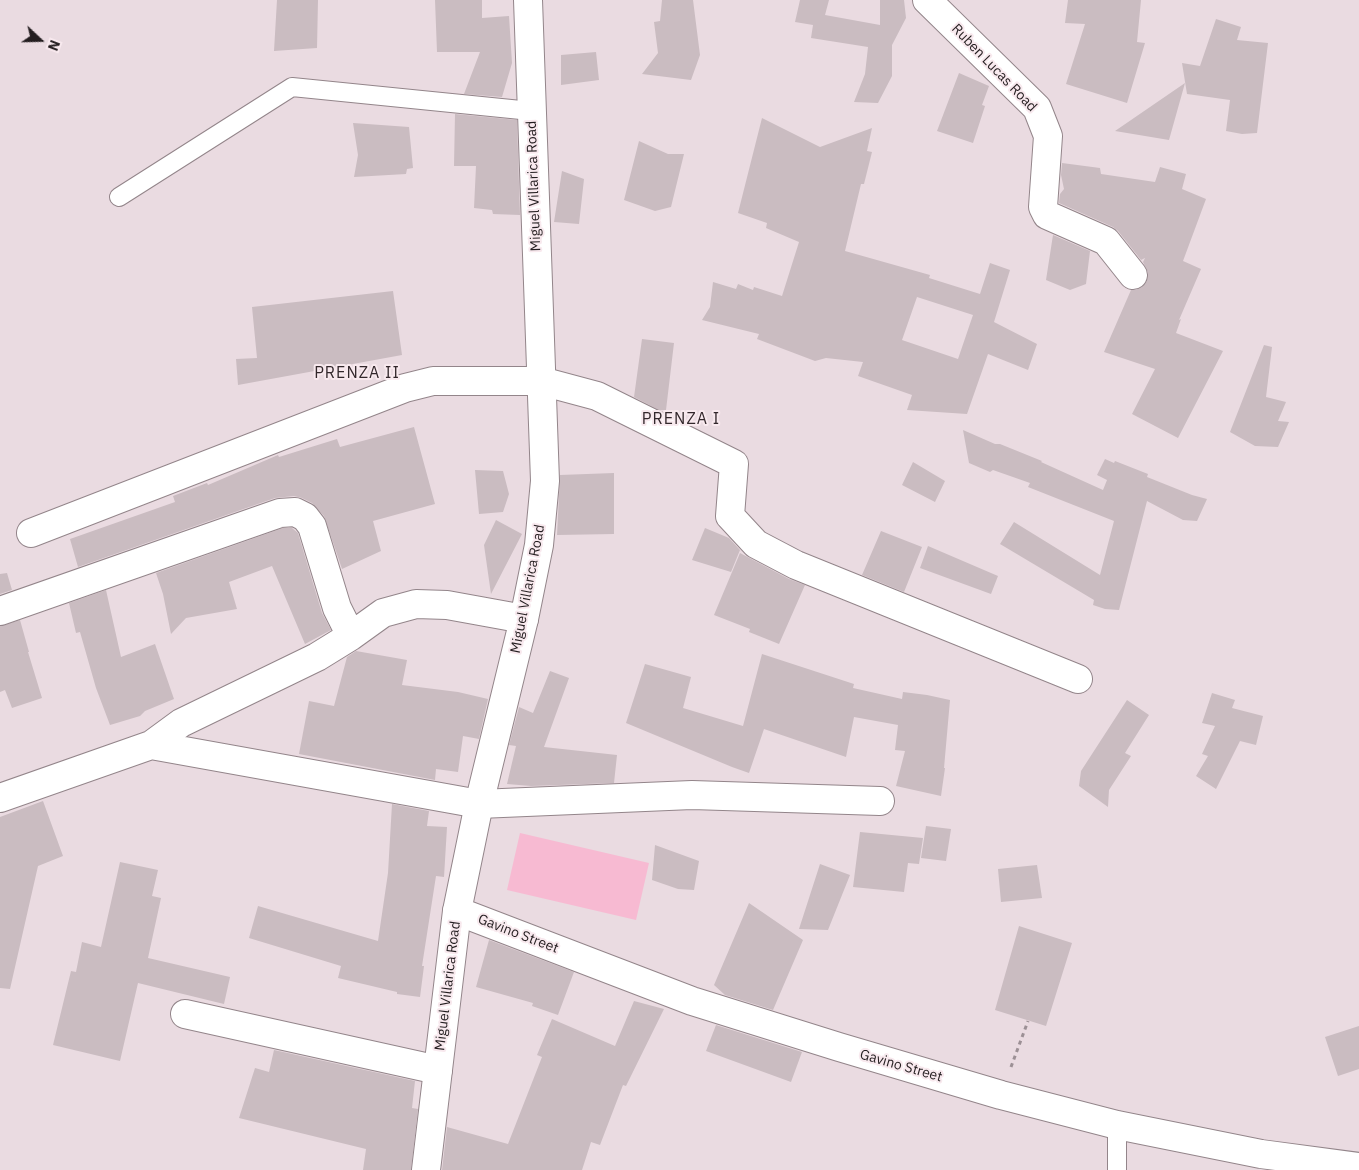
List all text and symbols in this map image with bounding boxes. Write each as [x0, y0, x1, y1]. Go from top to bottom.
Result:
north arrow [15, 15, 65, 65]
street label: Ruben Lucas Road [948, 21, 1040, 115]
text: N [44, 37, 64, 53]
street label: Miguel Villarica Road [523, 120, 545, 252]
district label: PRENZA II [313, 363, 401, 383]
district label: PRENZA I [641, 409, 721, 429]
street label: Miguel Villarica Road [507, 523, 549, 655]
street label: Gavino Street [475, 911, 561, 957]
street label: Miguel Villarica Road [432, 920, 464, 1052]
street label: Gavino Street [858, 1046, 944, 1086]

